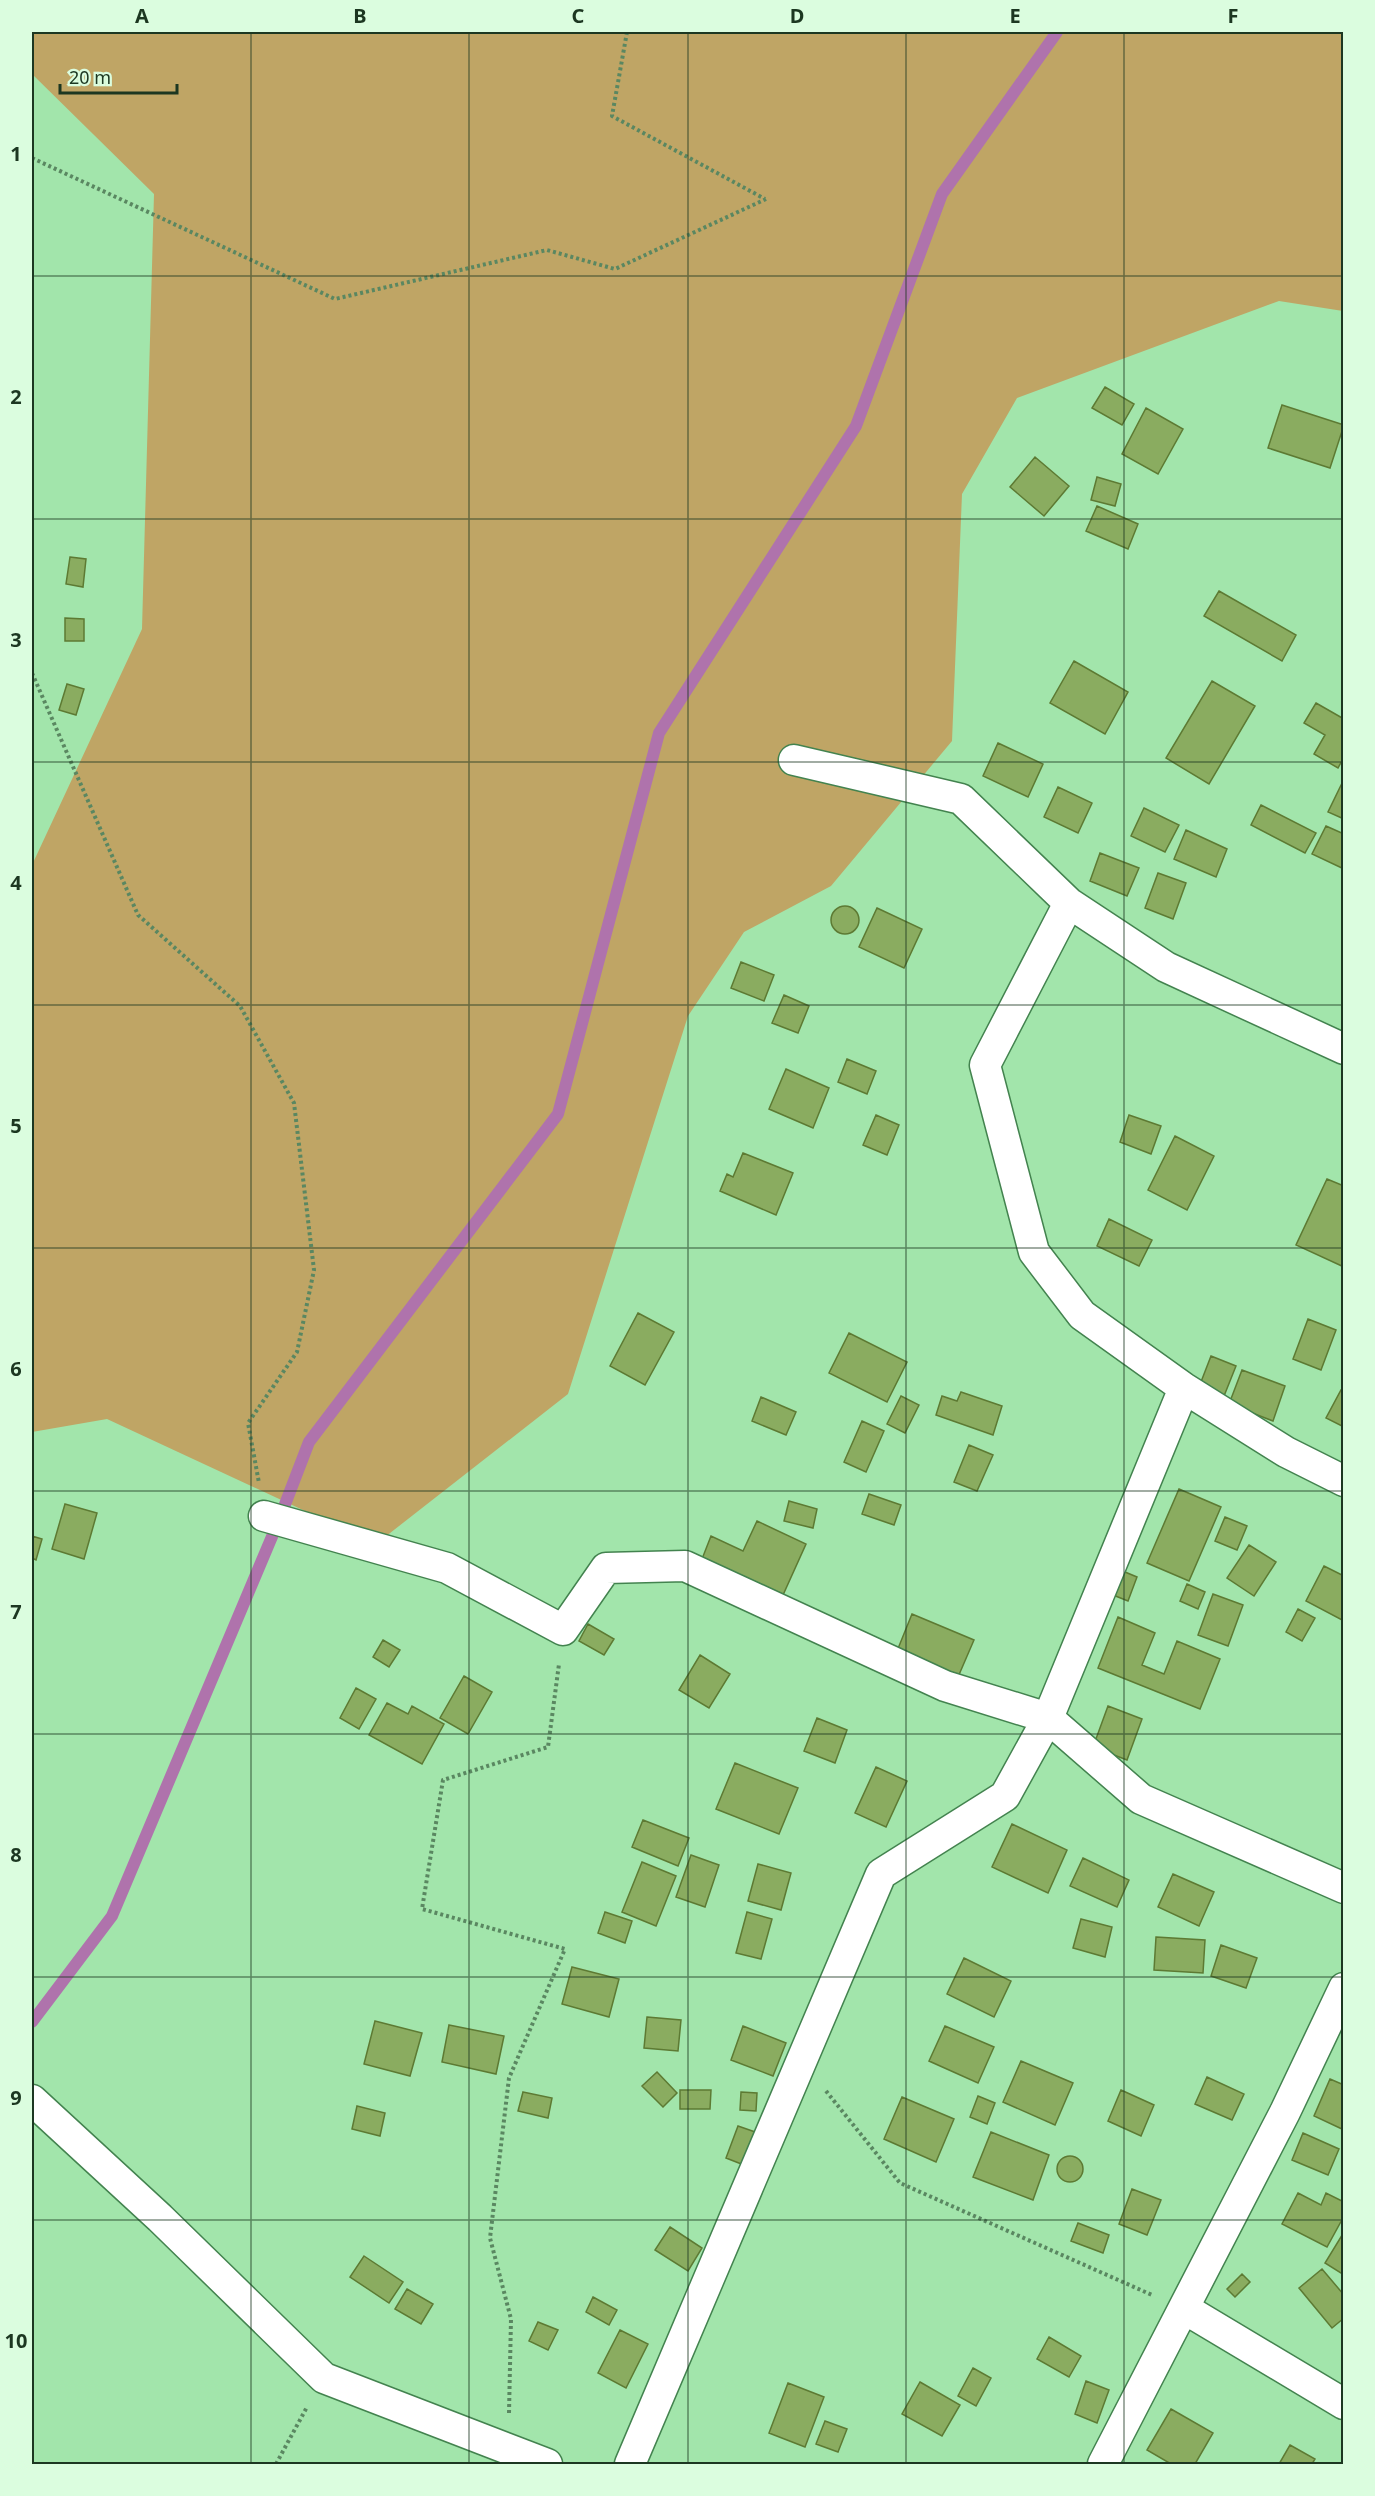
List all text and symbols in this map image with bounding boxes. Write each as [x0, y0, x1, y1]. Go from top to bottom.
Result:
text: A [135, 2, 149, 29]
text: B [353, 2, 367, 29]
text: C [572, 2, 585, 29]
text: D [790, 2, 804, 29]
text: E [1009, 2, 1021, 29]
text: F [1228, 2, 1238, 29]
scale bar [60, 57, 177, 95]
text: 20 m [69, 65, 111, 89]
text: 1 [10, 140, 22, 167]
text: 2 [10, 383, 22, 410]
text: 3 [10, 626, 22, 653]
text: 4 [10, 869, 22, 896]
text: 5 [10, 1112, 22, 1139]
text: 6 [10, 1355, 22, 1382]
text: 7 [10, 1598, 22, 1625]
text: 8 [10, 1841, 22, 1868]
text: 9 [10, 2084, 22, 2111]
text: 10 [5, 2327, 27, 2354]

